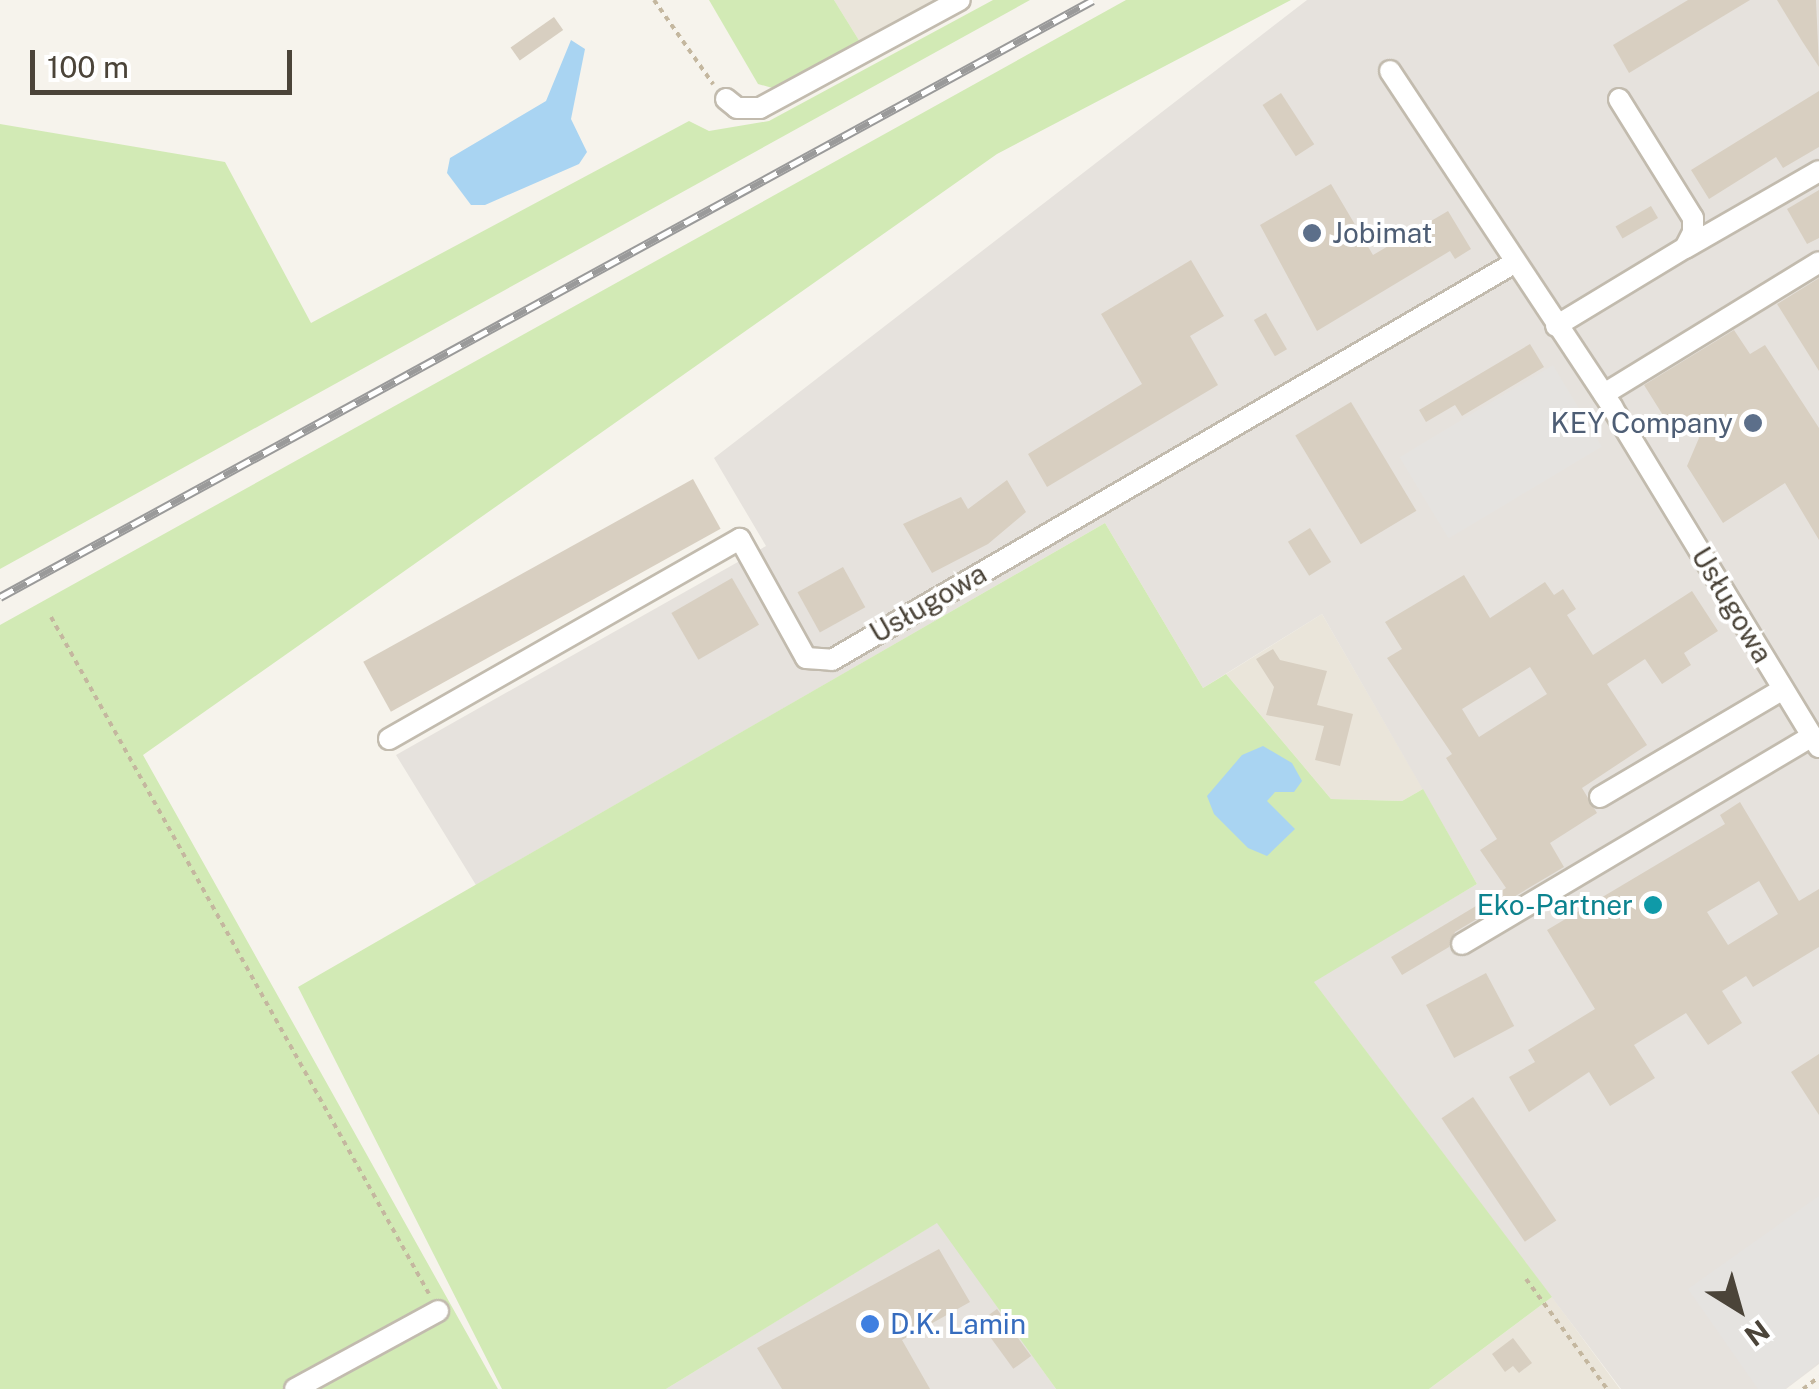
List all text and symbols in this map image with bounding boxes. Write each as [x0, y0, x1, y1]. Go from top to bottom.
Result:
scale bar [35, 30, 298, 92]
text: 100 m [47, 49, 129, 85]
place label: Jobimat [1332, 216, 1432, 250]
marker: Jobimat [1301, 222, 1323, 244]
place label: KEY Company [1550, 406, 1733, 440]
marker: KEY Company [1742, 412, 1764, 434]
street label: Usługowa [1684, 541, 1780, 669]
street label: Usługowa [864, 556, 992, 650]
place label: Eko-Partner [1477, 888, 1633, 922]
marker: Eko-Partner [1642, 894, 1664, 916]
north arrow [1689, 1259, 1789, 1359]
place label: D.K. Lamin [890, 1307, 1026, 1341]
marker: D.K. Lamin [859, 1313, 881, 1335]
text: N [1739, 1314, 1776, 1353]

